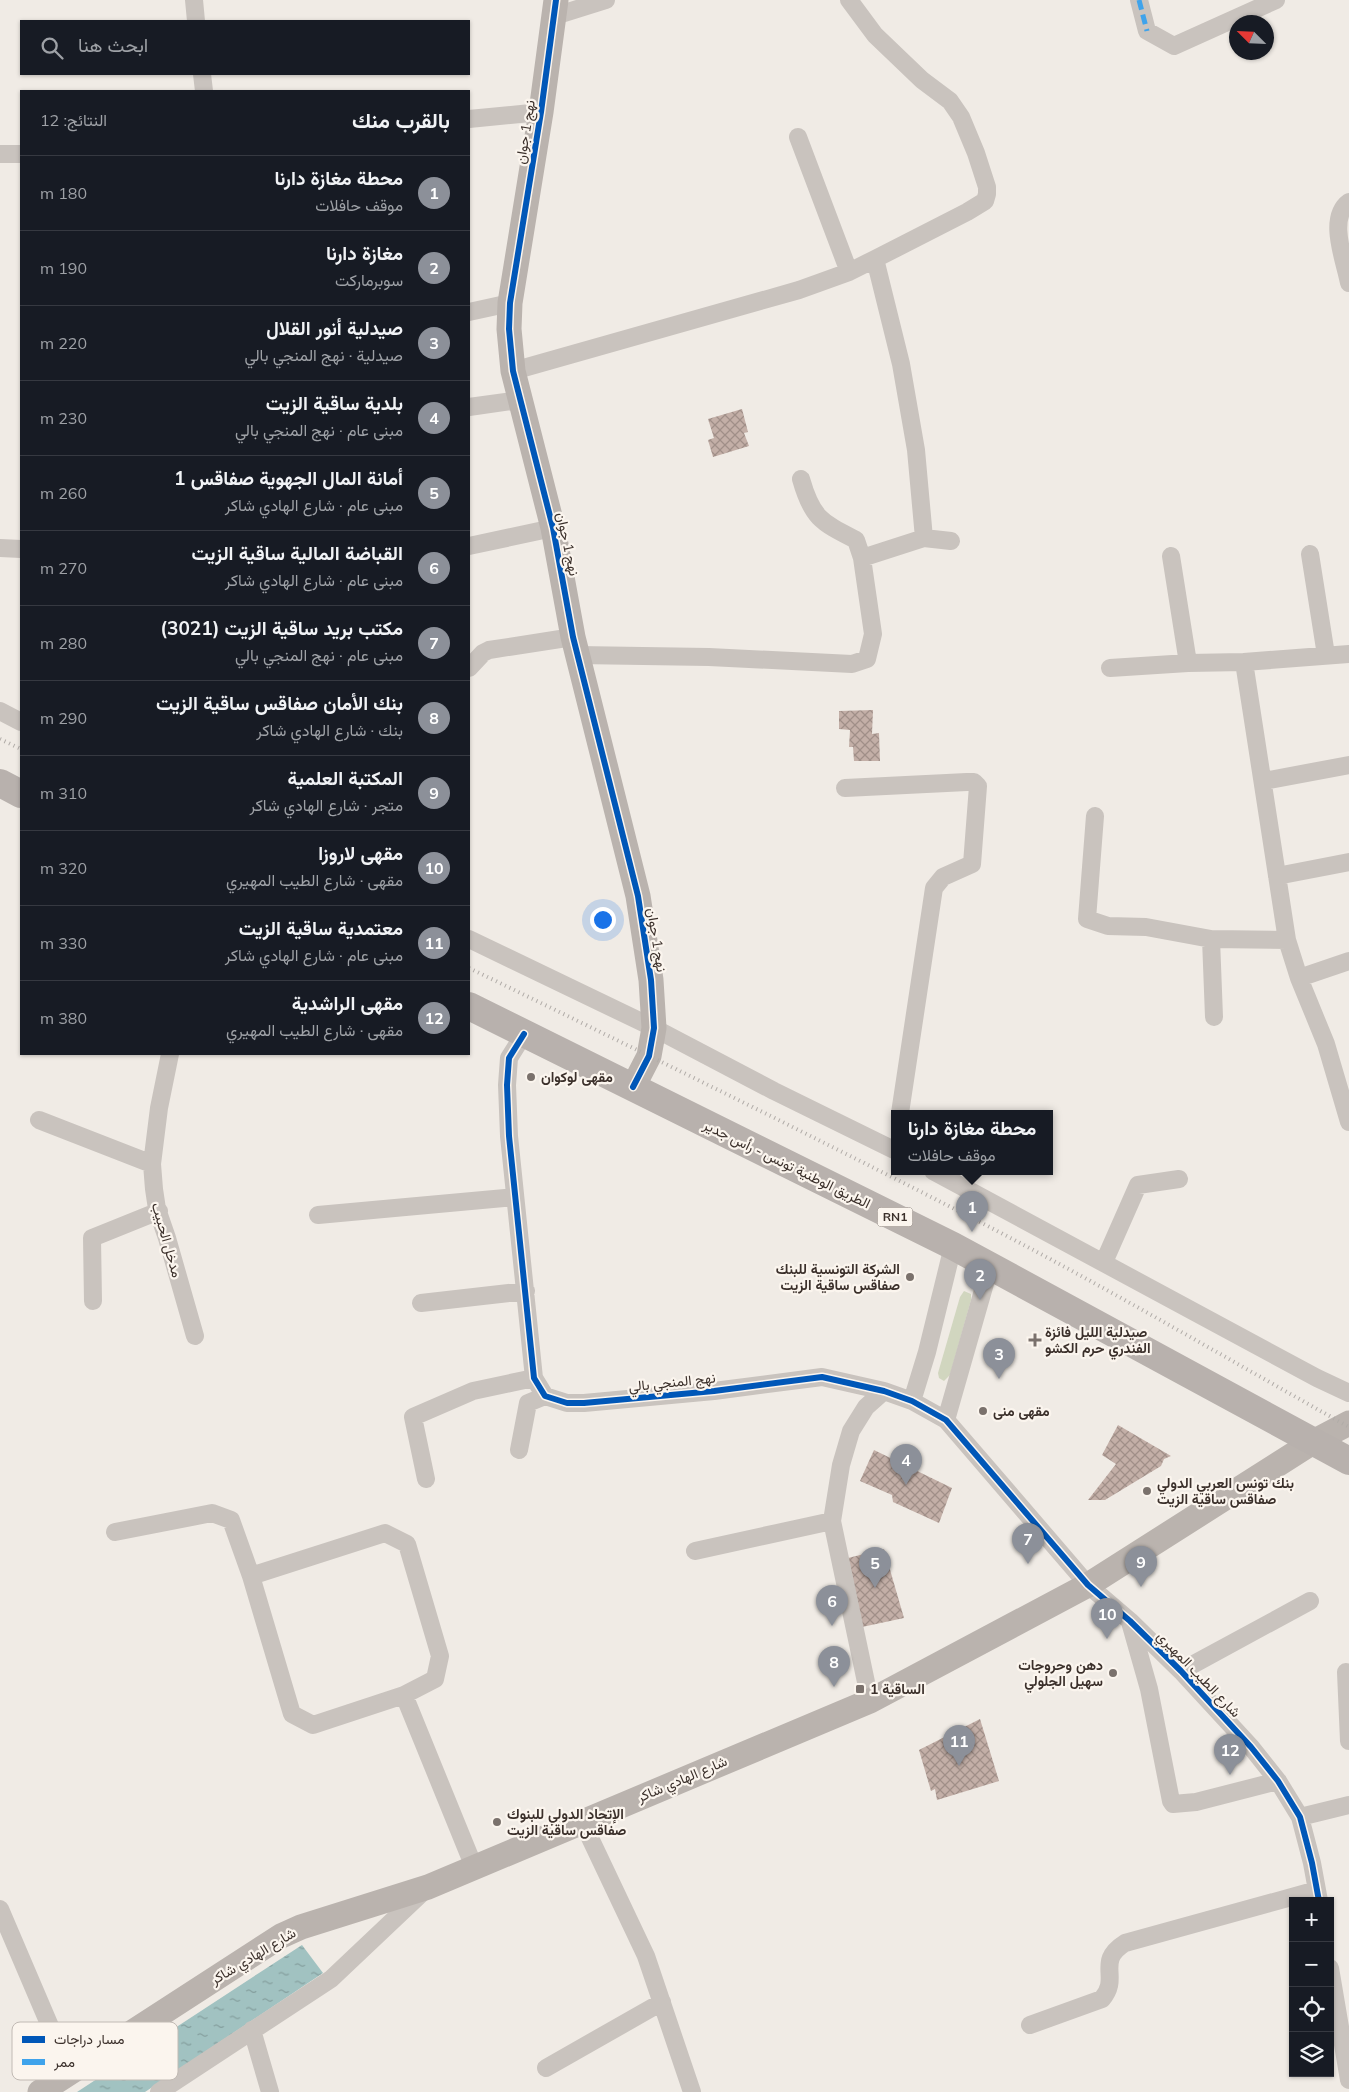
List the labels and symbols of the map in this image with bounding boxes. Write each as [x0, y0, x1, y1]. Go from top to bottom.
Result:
north arrow [1229, 15, 1274, 60]
street label: نهج 1 جوان [511, 99, 541, 166]
street label: نهج 1 جوان [551, 511, 584, 578]
your location [590, 907, 616, 933]
street label: نهج 1 جوان [641, 907, 671, 974]
place label: مقهى لوكوان [541, 1068, 613, 1086]
marker: مقهى لوكوان [525, 1071, 537, 1083]
street label: الطريق الوطنية تونس - رأس جدير [700, 1115, 874, 1212]
pin: 1 [956, 1191, 988, 1232]
street label: مدخل الحبيب [148, 1200, 186, 1280]
road number: RN1 [878, 1208, 912, 1226]
pin: 2 [964, 1259, 996, 1300]
place label: الشركة التونسية للبنك صفاقس ساقية الزيت [776, 1260, 900, 1294]
marker: الشركة التونسية للبنك صفاقس ساقية الزيت [904, 1271, 916, 1283]
place label: صيدلية الليل فائزة الفندري حرم الكشو [1045, 1323, 1151, 1360]
marker: صيدلية الليل فائزة الفندري حرم الكشو [1029, 1334, 1041, 1346]
pin: 3 [983, 1338, 1015, 1379]
street label: نهج المنجي بالي [628, 1368, 717, 1399]
place label: مقهى منى [993, 1402, 1050, 1420]
marker: مقهى منى [977, 1405, 989, 1417]
pin: 4 [890, 1444, 922, 1485]
place label: بنك تونس العربي الدولي صفاقس ساقية الزيت [1157, 1474, 1294, 1508]
marker: بنك تونس العربي الدولي صفاقس ساقية الزيت [1141, 1485, 1153, 1497]
pin: 7 [1012, 1523, 1044, 1564]
pin: 9 [1125, 1546, 1157, 1587]
pin: 5 [859, 1547, 891, 1588]
pin: 6 [816, 1585, 848, 1626]
pin: 10 [1091, 1598, 1123, 1639]
street label: شارع الطيب المهيري [1151, 1627, 1245, 1723]
pin: 8 [818, 1646, 850, 1687]
place label: دهن وحروجات سهيل الجلولي [1018, 1656, 1103, 1693]
marker: دهن وحروجات سهيل الجلولي [1107, 1667, 1119, 1679]
place label: الساقية 1 [870, 1680, 925, 1698]
marker: الساقية 1 [854, 1683, 866, 1695]
pin: 11 [943, 1725, 975, 1766]
pin: 12 [1214, 1734, 1246, 1775]
street label: شارع الهادي شاكر [633, 1752, 731, 1809]
place label: الإتحاد الدولي للبنوك صفاقس ساقية الزيت [507, 1805, 627, 1839]
marker: الإتحاد الدولي للبنوك صفاقس ساقية الزيت [491, 1816, 503, 1828]
street label: شارع الهادي شاكر [206, 1923, 300, 1992]
legend [12, 2022, 178, 2080]
text: مسار دراجات [54, 2030, 124, 2048]
text: ممر [53, 2053, 75, 2071]

